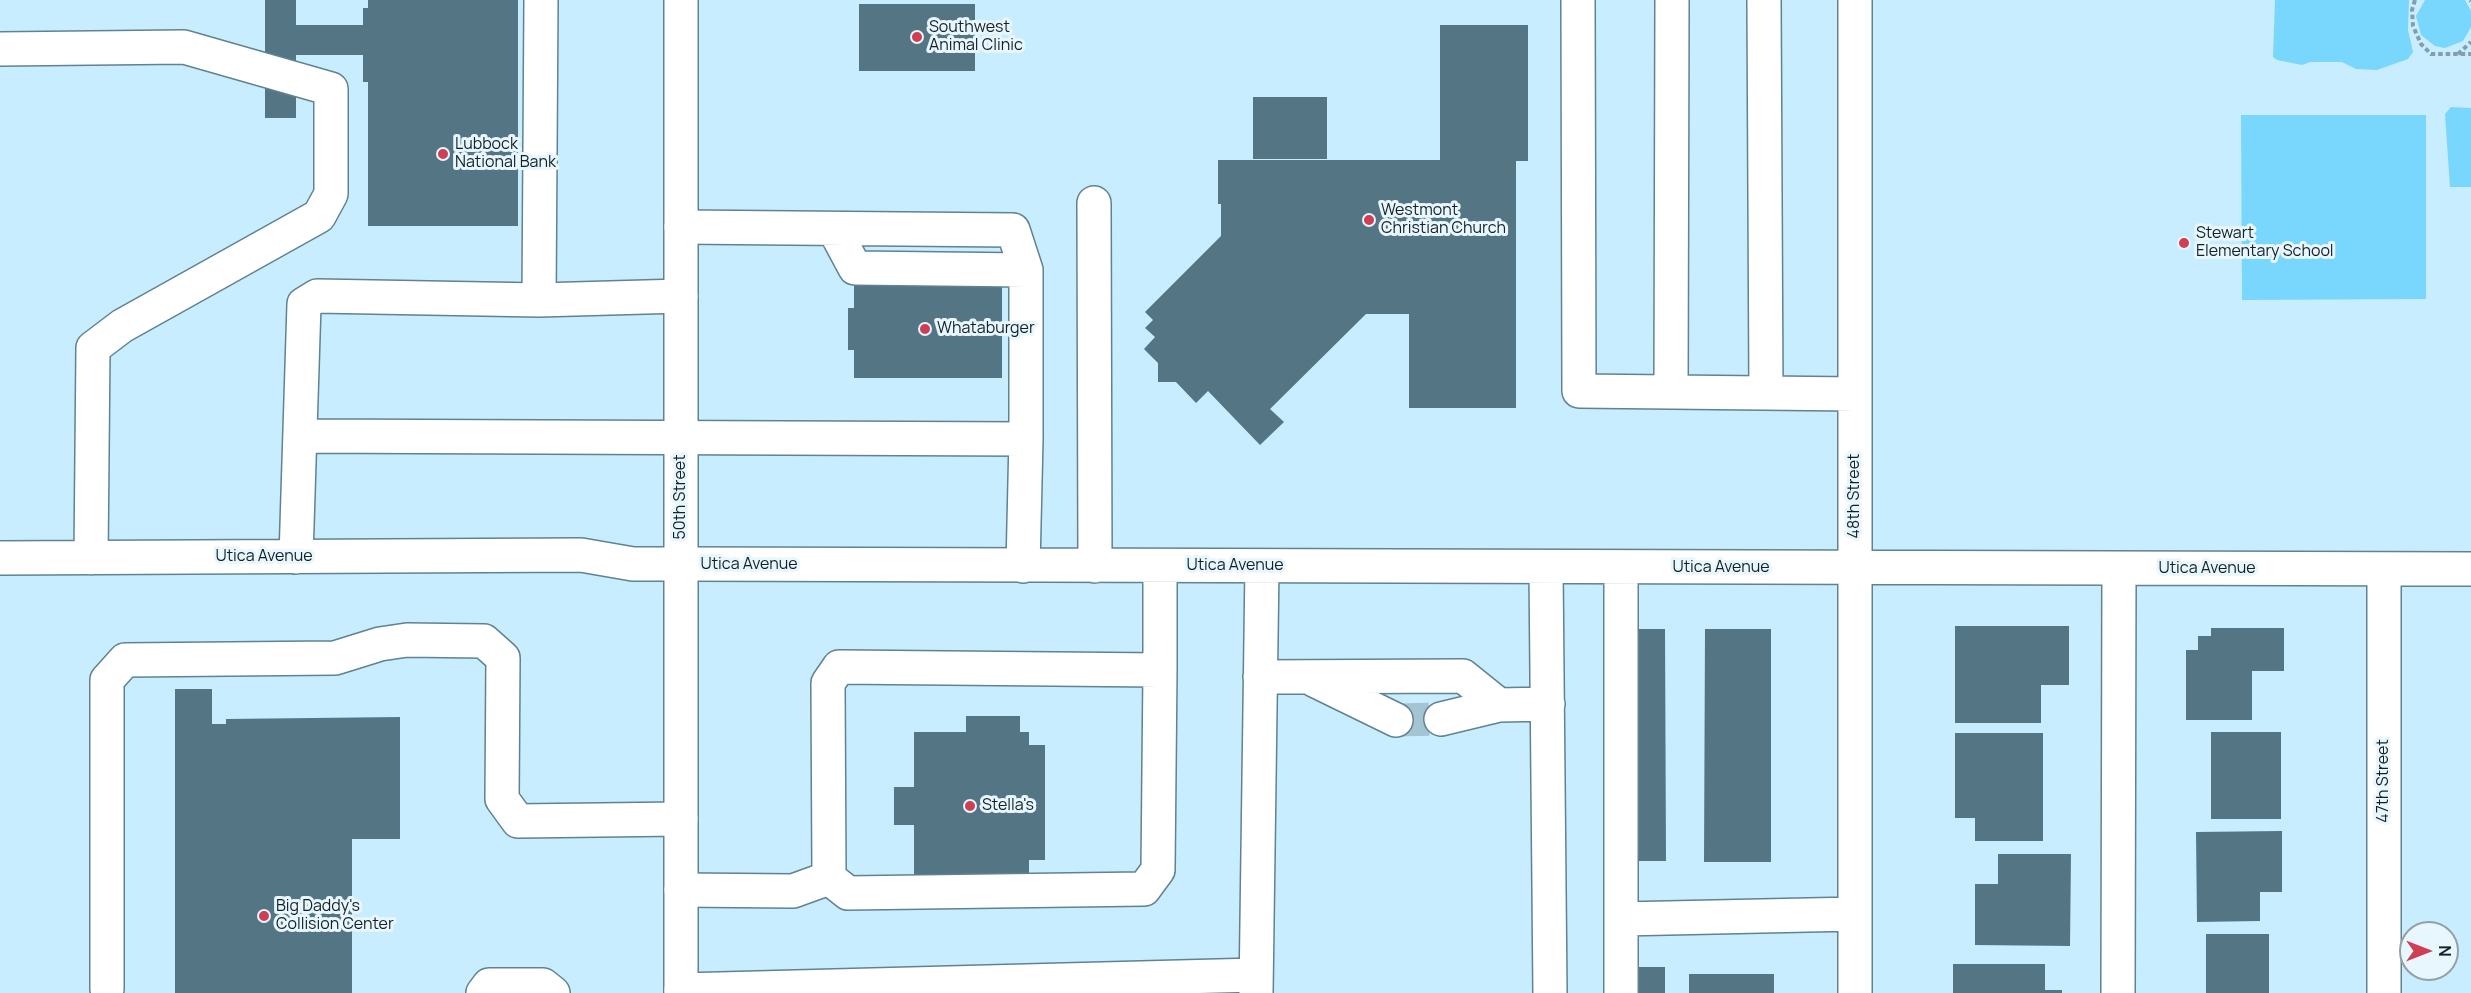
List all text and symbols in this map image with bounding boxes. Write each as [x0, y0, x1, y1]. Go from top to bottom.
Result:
place label: Southwest Animal Clinic [929, 18, 1023, 56]
marker: Southwest Animal Clinic [910, 30, 924, 44]
place label: Lubbock National Bank [455, 135, 556, 173]
marker: Lubbock National Bank [436, 147, 450, 161]
place label: Westmont Christian Church [1381, 201, 1506, 239]
marker: Westmont Christian Church [1362, 213, 1376, 227]
place label: Stewart Elementary School [2196, 224, 2334, 262]
marker: Stewart Elementary School [2177, 236, 2191, 250]
place label: Whataburger [937, 319, 1035, 339]
marker: Whataburger [918, 322, 932, 336]
street label: 50th Street [671, 454, 691, 540]
street label: 48th Street [1845, 454, 1865, 538]
street label: Utica Avenue [215, 547, 313, 567]
street label: Utica Avenue [700, 555, 798, 575]
street label: Utica Avenue [1186, 556, 1284, 576]
street label: Utica Avenue [1672, 558, 1770, 578]
street label: Utica Avenue [2158, 559, 2256, 579]
street label: 47th Street [2374, 739, 2394, 823]
place label: Stella's [982, 796, 1034, 816]
marker: Stella's [963, 799, 977, 813]
place label: Big Daddy's Collision Center [276, 897, 394, 935]
marker: Big Daddy's Collision Center [257, 909, 271, 923]
north arrow [2399, 921, 2459, 981]
text: N [2434, 945, 2456, 957]

